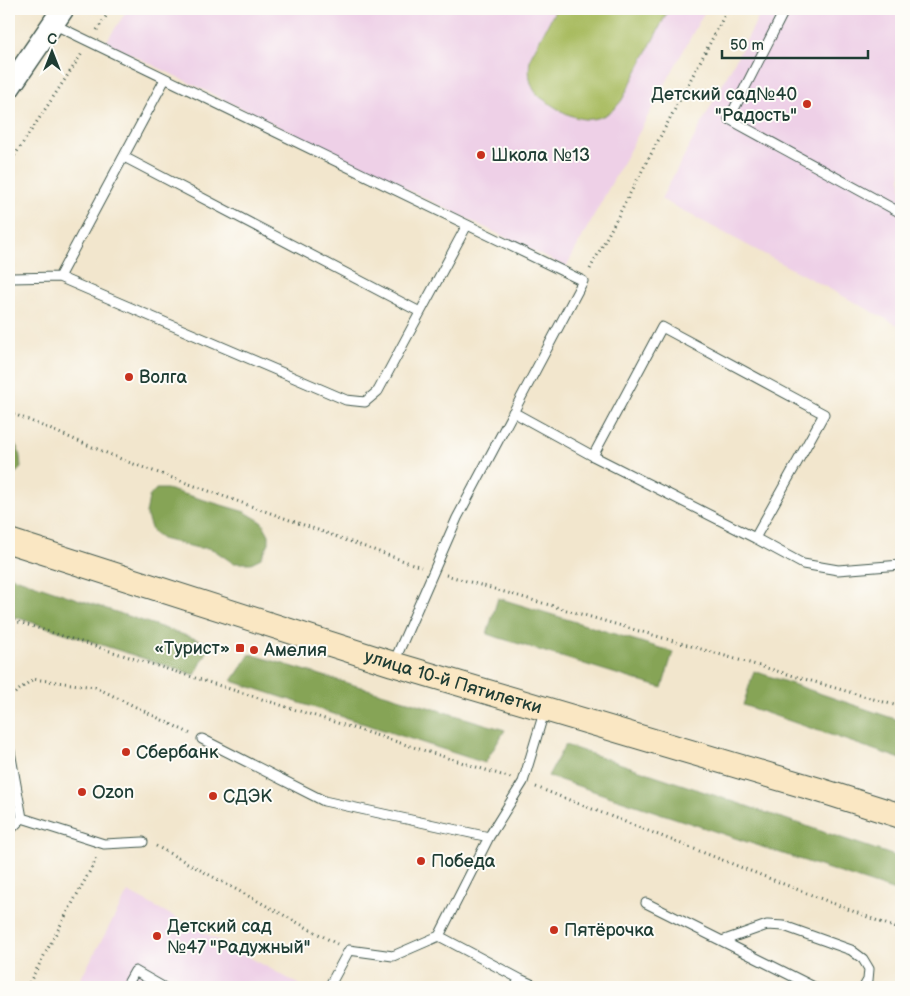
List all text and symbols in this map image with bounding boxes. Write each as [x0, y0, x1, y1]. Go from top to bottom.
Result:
north arrow [28, 28, 78, 78]
scale bar [722, 28, 869, 60]
text: С [47, 31, 57, 48]
text: 50 m [730, 36, 764, 55]
place label: Детский сад№40 "Радость" [651, 84, 797, 126]
marker: Детский сад№40 "Радость" [801, 98, 813, 110]
place label: Школа №13 [491, 145, 590, 166]
marker: Школа №13 [475, 149, 487, 161]
place label: Волга [139, 367, 187, 388]
marker: Волга [123, 371, 135, 383]
place label: «Турист» [154, 638, 230, 659]
place label: Амелия [263, 640, 327, 661]
marker: «Турист» [234, 642, 246, 654]
marker: Амелия [248, 644, 260, 656]
street label: улица 10-й Пятилетки [362, 646, 544, 718]
place label: Сбербанк [136, 742, 219, 763]
marker: Сбербанк [120, 746, 132, 758]
place label: Ozon [92, 782, 134, 803]
marker: Ozon [76, 786, 88, 798]
place label: СДЭК [223, 786, 272, 807]
marker: СДЭК [207, 790, 219, 802]
place label: Победа [431, 851, 496, 872]
marker: Победа [415, 855, 427, 867]
place label: Детский сад №47 "Радужный" [167, 916, 311, 958]
place label: Пятёрочка [564, 920, 655, 941]
marker: Пятёрочка [548, 924, 560, 936]
marker: Детский сад №47 "Радужный" [151, 930, 163, 942]

